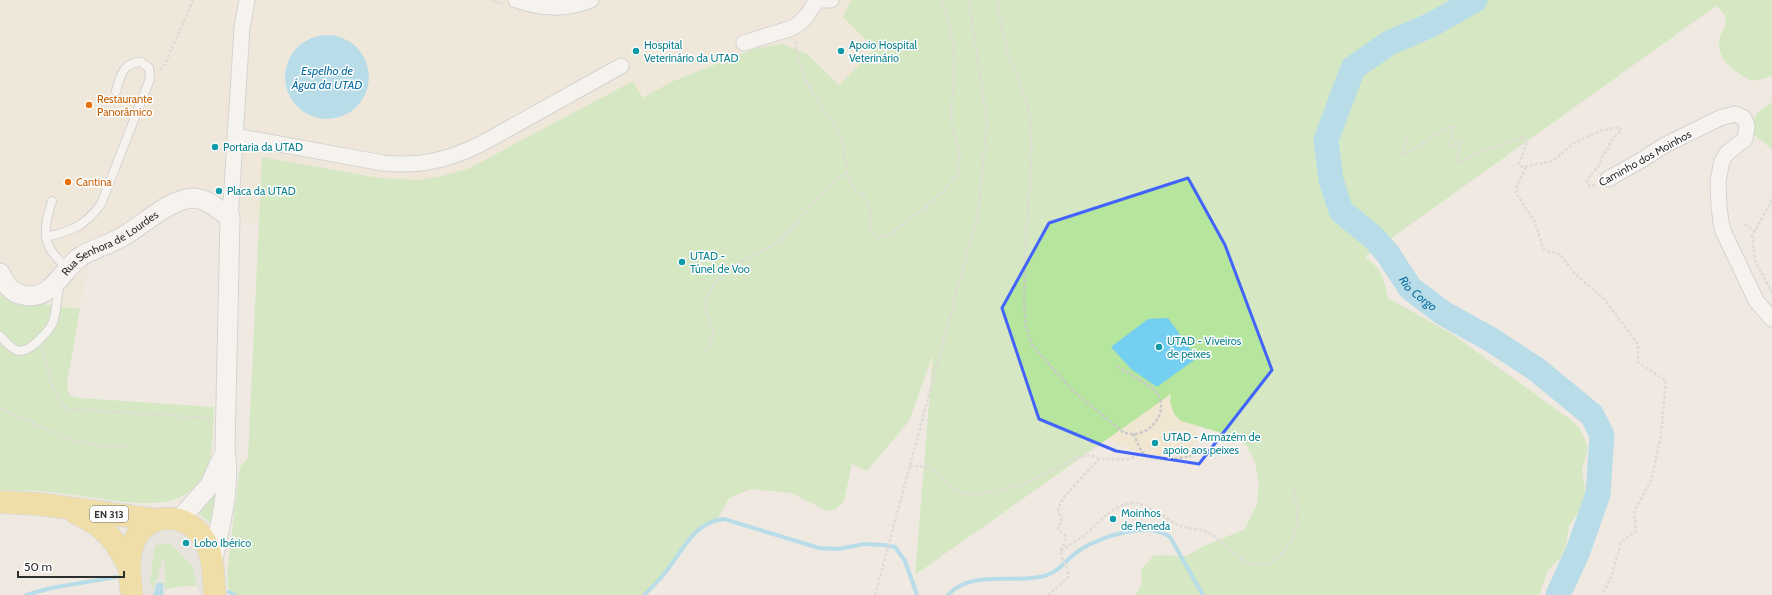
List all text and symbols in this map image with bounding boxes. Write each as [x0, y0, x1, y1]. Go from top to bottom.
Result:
place label: Hospital Veterinário da UTAD [644, 38, 738, 65]
place label: Apoio Hospital Veterinário [849, 38, 917, 65]
marker: Hospital Veterinário da UTAD [631, 46, 641, 56]
marker: Apoio Hospital Veterinário [836, 46, 846, 56]
water label: Espelho de Água da UTAD [291, 63, 362, 92]
place label: Restaurante Panorâmico [97, 92, 153, 119]
marker: Restaurante Panorâmico [84, 100, 94, 110]
street label: Caminho dos Moinhos [1596, 127, 1694, 189]
place label: Portaria da UTAD [223, 140, 303, 154]
marker: Portaria da UTAD [210, 142, 220, 152]
place label: Cantina [76, 175, 112, 189]
marker: Cantina [63, 177, 73, 187]
place label: Placa da UTAD [227, 184, 296, 198]
marker: Placa da UTAD [214, 186, 224, 196]
street label: Rua Senhora de Lourdes [58, 207, 161, 278]
place label: UTAD - Túnel de Voo [690, 249, 750, 276]
marker: UTAD - Túnel de Voo [677, 257, 687, 267]
water label: Rio Corgo [1396, 273, 1441, 314]
place label: UTAD - Viveiros de peixes [1167, 334, 1242, 361]
marker: UTAD - Viveiros de peixes [1154, 342, 1164, 352]
place label: UTAD - Armazém de apoio aos peixes [1163, 430, 1261, 457]
marker: UTAD - Armazém de apoio aos peixes [1150, 438, 1160, 448]
road number: EN 313 [90, 506, 128, 522]
place label: Moinhos de Peneda [1121, 506, 1171, 533]
marker: Moinhos de Peneda [1108, 514, 1118, 524]
place label: Lobo Ibérico [194, 536, 251, 550]
marker: Lobo Ibérico [181, 538, 191, 548]
scale bar [18, 553, 124, 579]
text: 50 m [24, 559, 52, 574]

